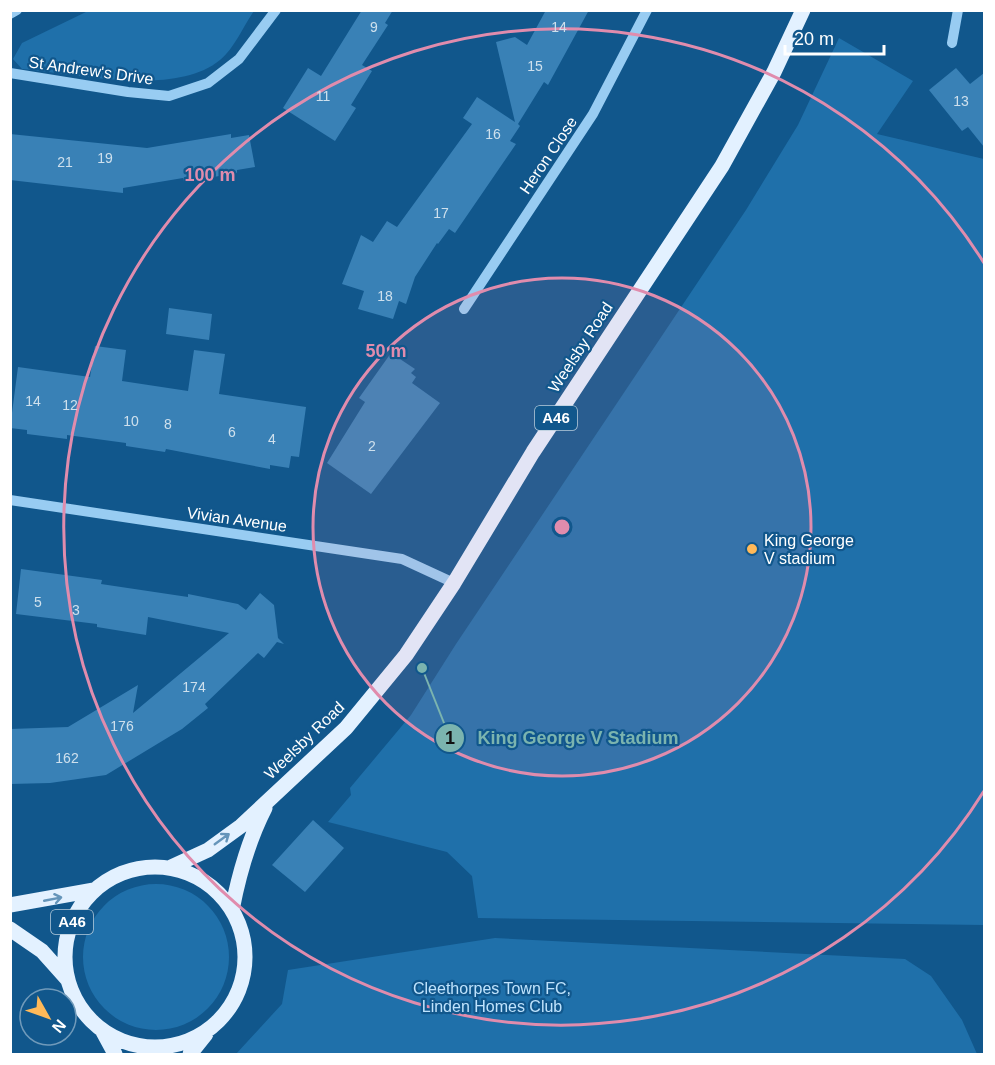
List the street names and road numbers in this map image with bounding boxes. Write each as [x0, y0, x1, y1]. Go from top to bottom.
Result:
street label: St Andrew's Drive [27, 53, 154, 88]
street label: Heron Close [517, 114, 580, 197]
street label: Weelsby Road [545, 299, 616, 395]
road number: A46 [535, 406, 577, 430]
street label: Vivian Avenue [186, 504, 288, 535]
street label: Weelsby Road [261, 698, 348, 783]
road number: A46 [51, 910, 93, 934]

